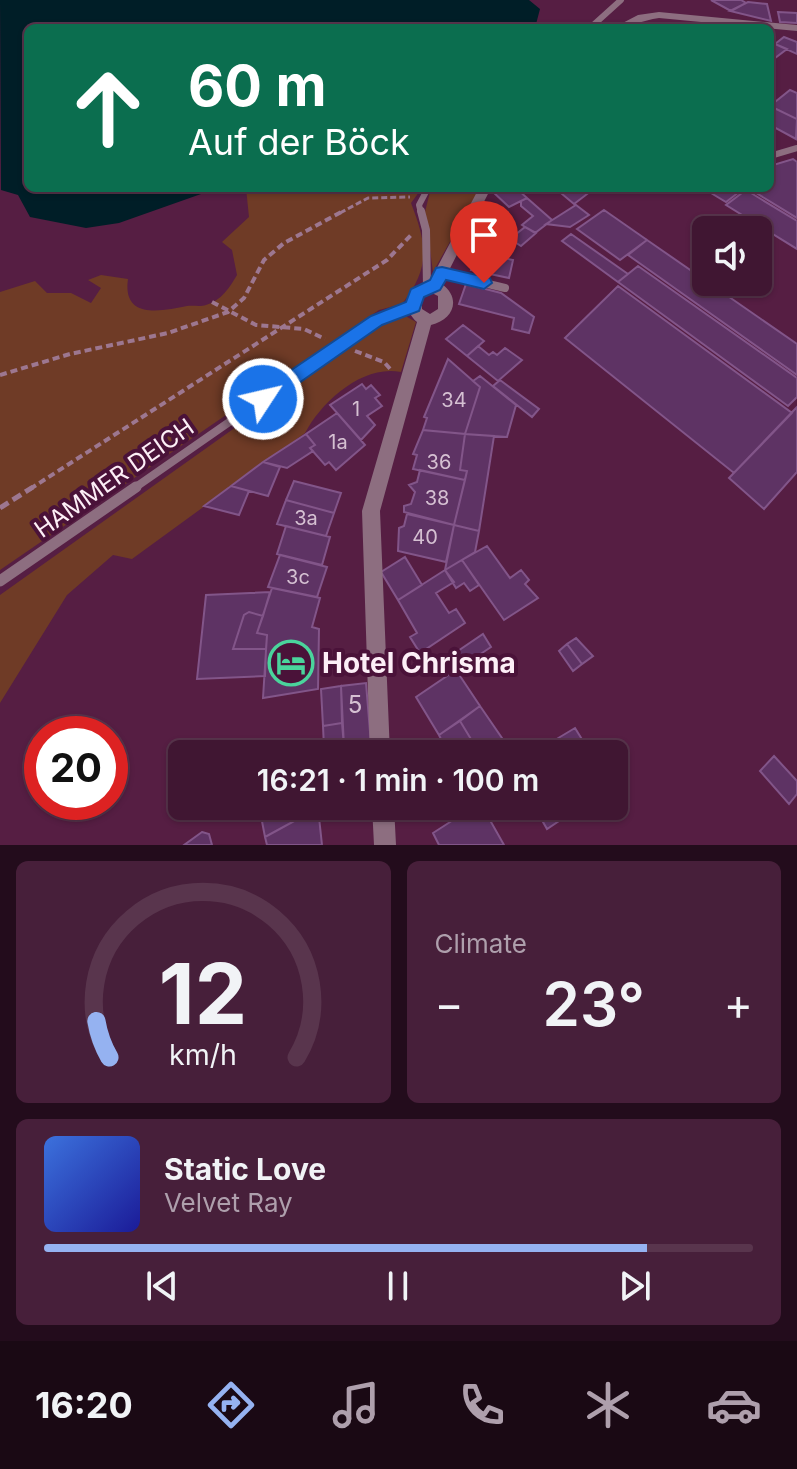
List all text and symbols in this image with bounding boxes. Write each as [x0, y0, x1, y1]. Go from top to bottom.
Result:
text: 60 m [188, 52, 327, 120]
icon: ahead [56, 56, 160, 160]
text: Auf der Böck [188, 120, 410, 164]
pin [450, 201, 518, 283]
icon: arrive [462, 213, 506, 257]
map controls [692, 216, 772, 296]
button: sound [692, 216, 772, 296]
position arrow [221, 357, 305, 441]
house number: 34 [441, 388, 467, 412]
house number: 1 [352, 397, 360, 421]
street label: HAMMER DEICH [29, 412, 199, 544]
house number: 1a [328, 430, 348, 454]
house number: 36 [427, 450, 451, 474]
house number: 38 [425, 486, 449, 510]
house number: 3a [294, 506, 318, 530]
house number: 40 [412, 525, 438, 549]
house number: 3c [286, 565, 310, 589]
hotel icon: Hotel Chrisma [267, 639, 315, 687]
place label: Hotel Chrisma [322, 646, 516, 680]
house number: 5 [348, 690, 362, 719]
speed limit sign: 20 [24, 716, 128, 820]
text: 16:21 · 1 min · 100 m [257, 762, 539, 798]
text: Climate [435, 928, 527, 959]
text: 12 [159, 943, 247, 1044]
text: 23° [543, 968, 645, 1040]
text: − [435, 977, 464, 1031]
text: + [724, 977, 753, 1031]
text: km/h [169, 1037, 237, 1072]
text: Static Love [164, 1151, 326, 1187]
text: Velvet Ray [164, 1187, 293, 1218]
icon: previous [140, 1264, 184, 1308]
icon: pause [376, 1264, 420, 1308]
icon: next [613, 1264, 657, 1308]
icon: directions [203, 1377, 259, 1433]
icon: music [328, 1377, 384, 1433]
icon: phone [454, 1377, 510, 1433]
icon: climate [580, 1377, 636, 1433]
icon: car [706, 1377, 762, 1433]
text: 16:20 [35, 1383, 133, 1427]

